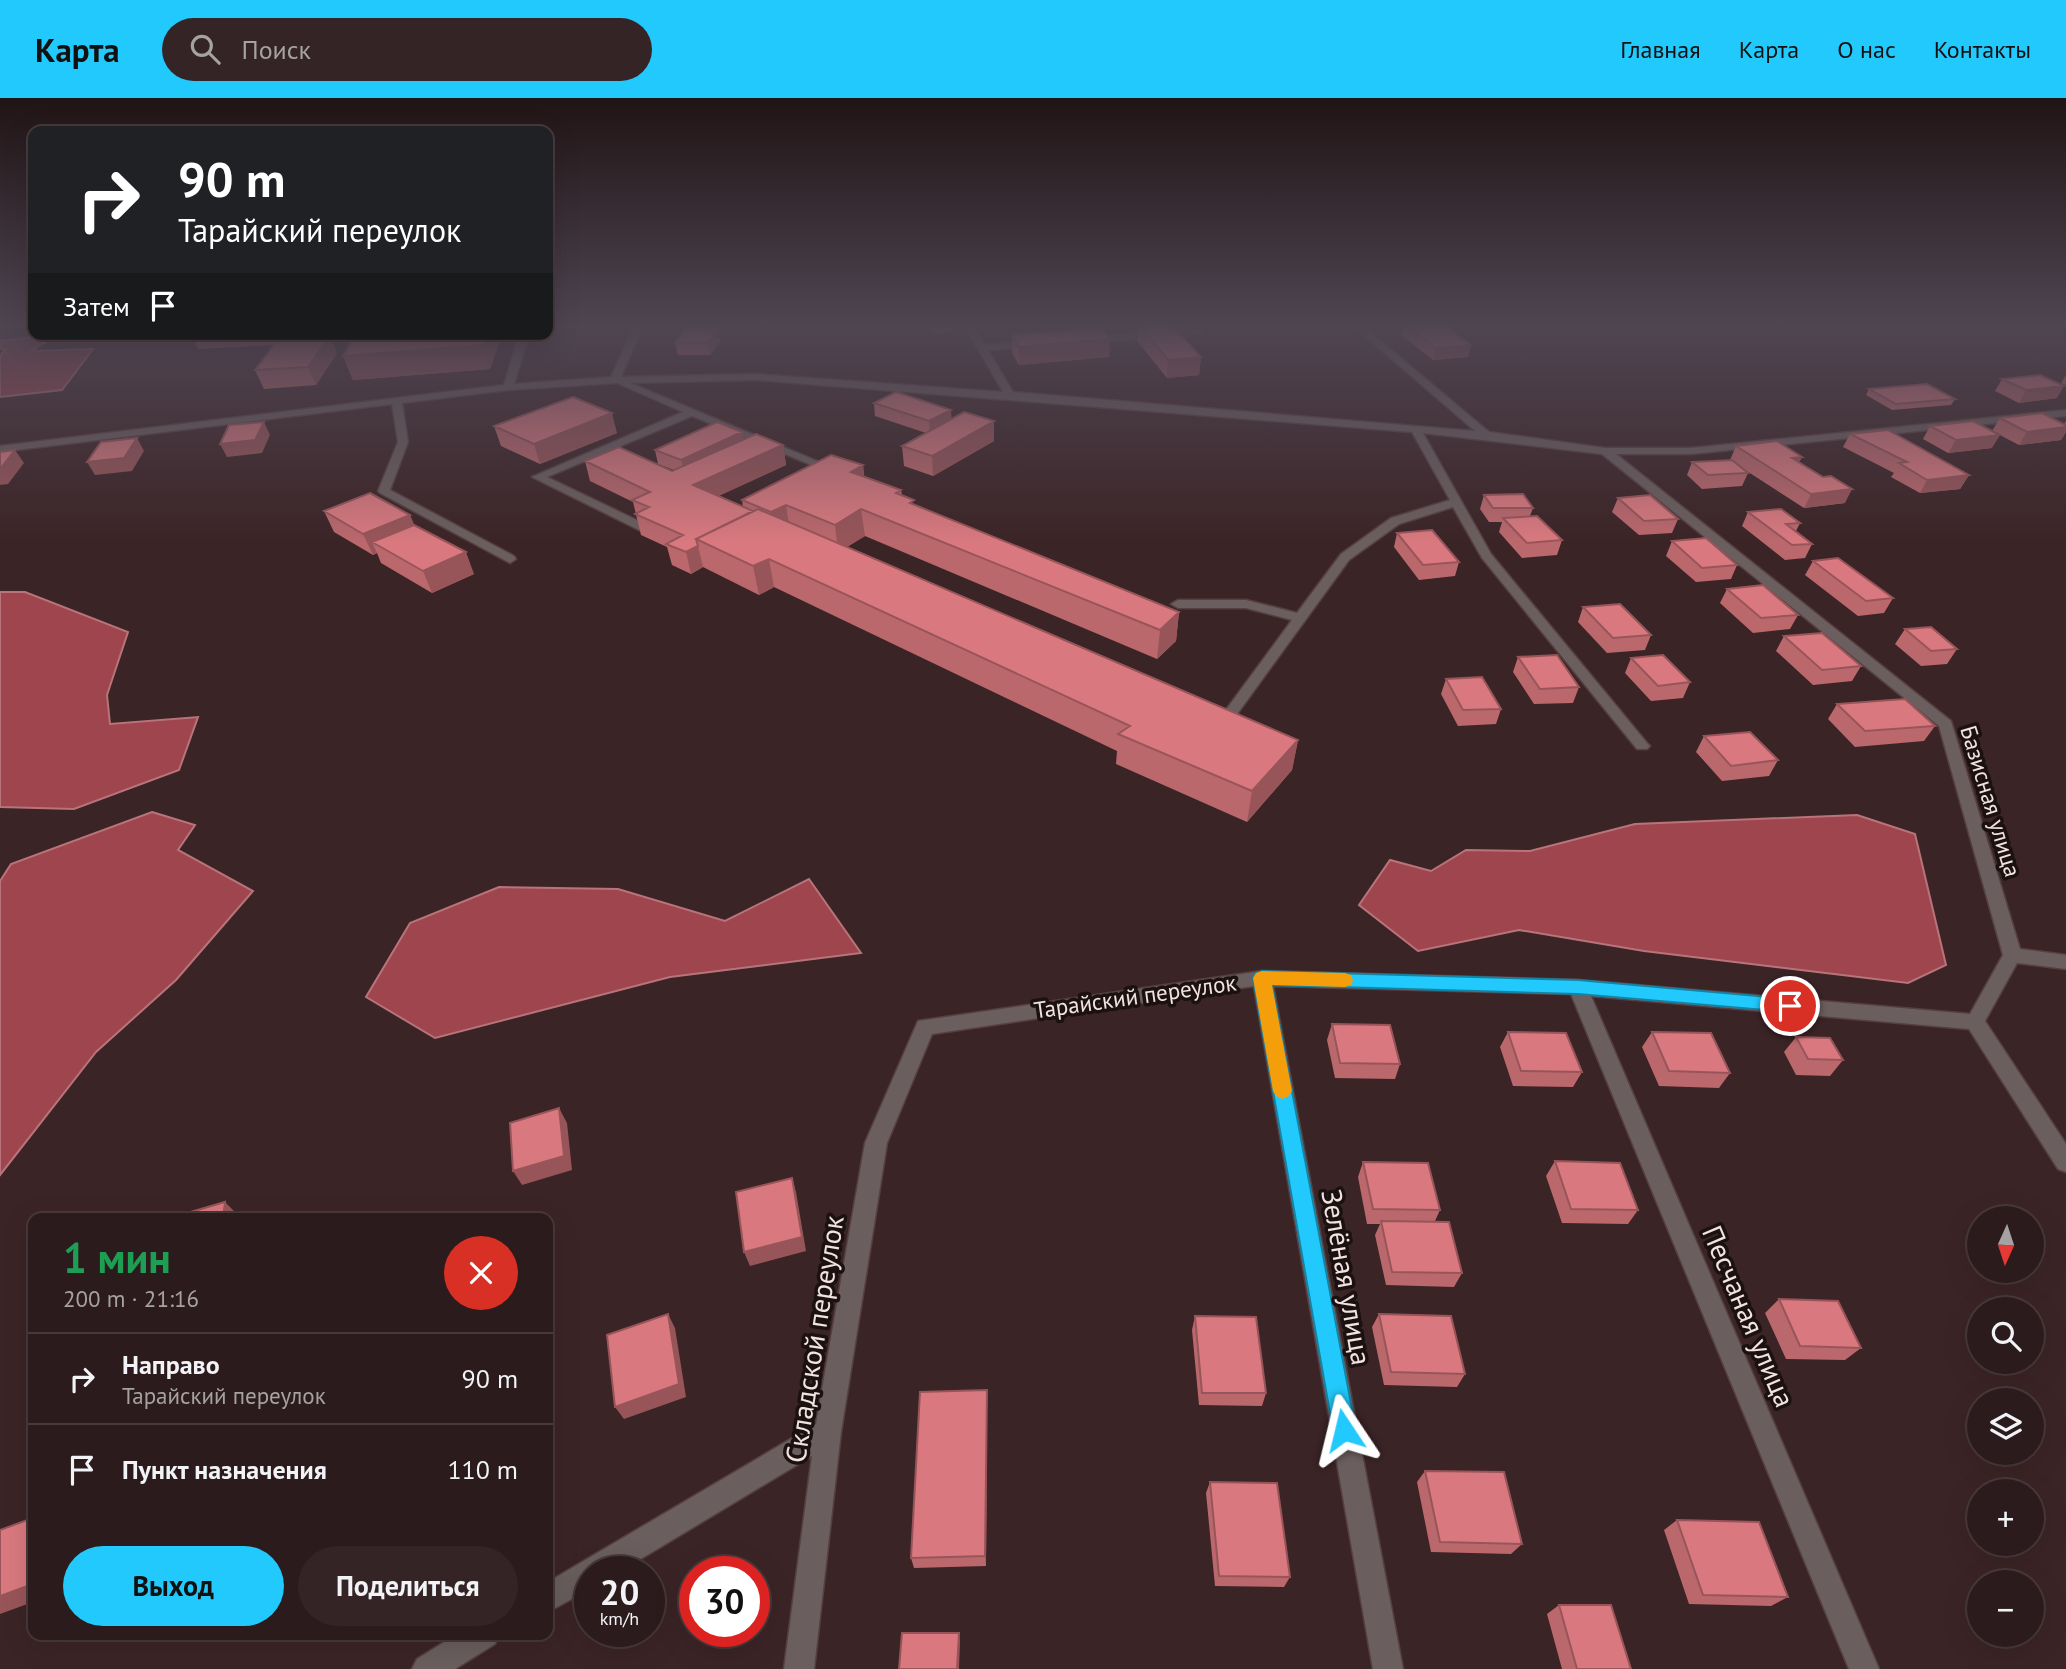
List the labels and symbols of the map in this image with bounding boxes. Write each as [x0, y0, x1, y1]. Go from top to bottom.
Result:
street label: Базисная улица [1954, 722, 2028, 880]
street label: Тарайский переулок [1032, 967, 1238, 1025]
pin [1760, 976, 1820, 1036]
street label: Зелёная улица [1313, 1186, 1381, 1368]
north arrow [1967, 1206, 2044, 1283]
street label: Складской переулок [776, 1212, 852, 1465]
street label: Песчаная улица [1694, 1220, 1804, 1412]
position arrow [1307, 1393, 1381, 1467]
speed limit sign: 30 [679, 1556, 770, 1647]

